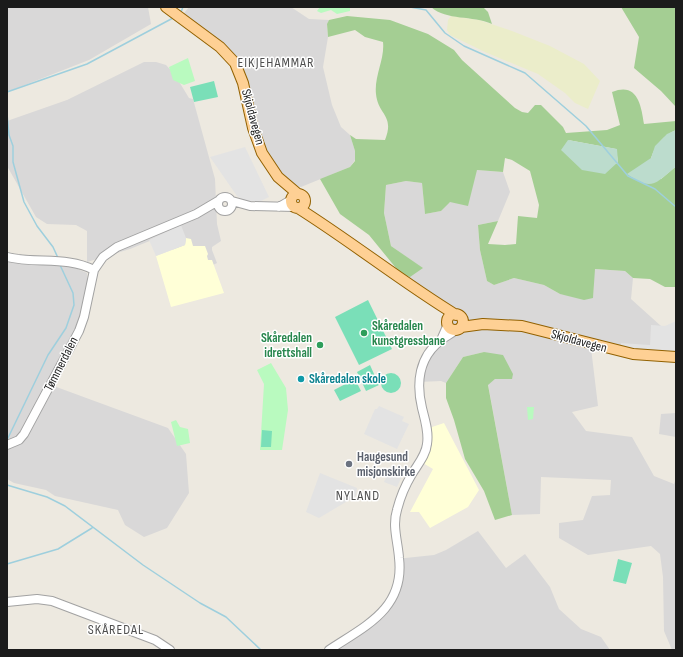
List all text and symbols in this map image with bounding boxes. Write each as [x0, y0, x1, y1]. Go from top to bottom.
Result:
district label: EIKJEHAMMAR [238, 54, 314, 71]
street label: Skjoldavegen [238, 87, 268, 147]
place label: Skåredalen kunstgressbane [372, 318, 446, 349]
street label: Skjoldavegen [549, 326, 609, 356]
marker: Skåredalen kunstgressbane [359, 328, 369, 338]
place label: Skåredalen idrettshall [261, 330, 312, 361]
street label: Tømmerdalen [41, 334, 81, 394]
marker: Skåredalen idrettshall [315, 340, 325, 350]
place label: Skåredalen skole [309, 371, 387, 387]
marker: Skåredalen skole [296, 374, 306, 384]
place label: Haugesund misjonskirke [357, 449, 416, 480]
marker: Haugesund misjonskirke [344, 459, 354, 469]
district label: NYLAND [336, 487, 380, 504]
district label: SKÅREDAL [88, 621, 144, 638]

